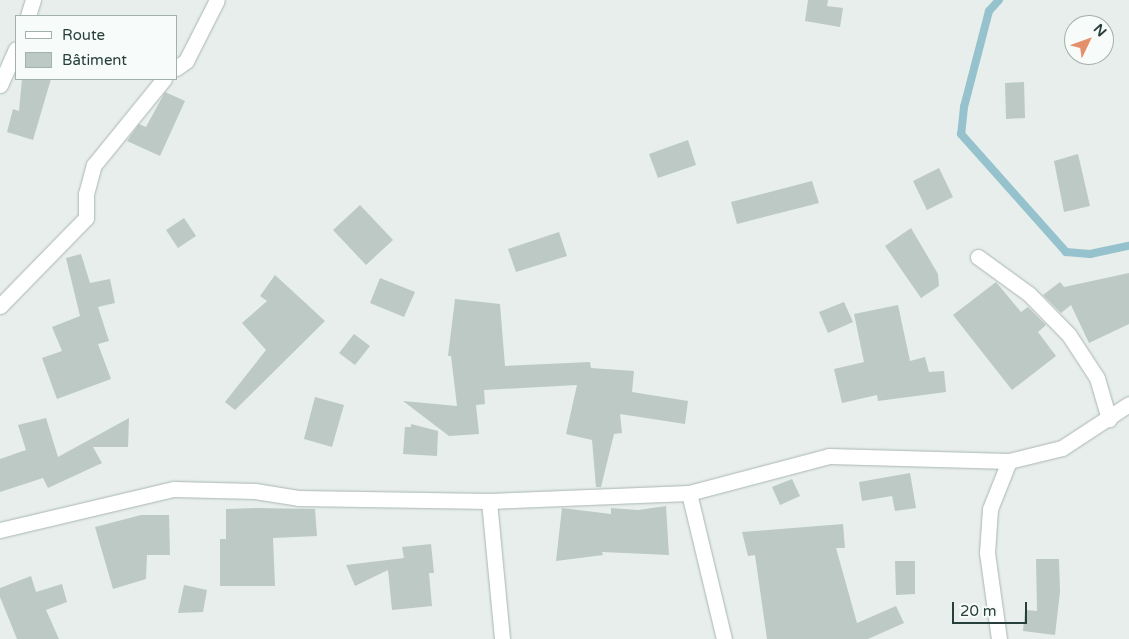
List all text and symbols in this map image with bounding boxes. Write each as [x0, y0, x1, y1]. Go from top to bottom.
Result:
legend [15, 15, 178, 80]
north arrow [1064, 15, 1114, 65]
text: N [1090, 20, 1110, 40]
text: Route [62, 26, 105, 44]
text: Bâtiment [62, 51, 127, 69]
scale bar [954, 592, 1029, 624]
text: 20 m [960, 602, 997, 620]

